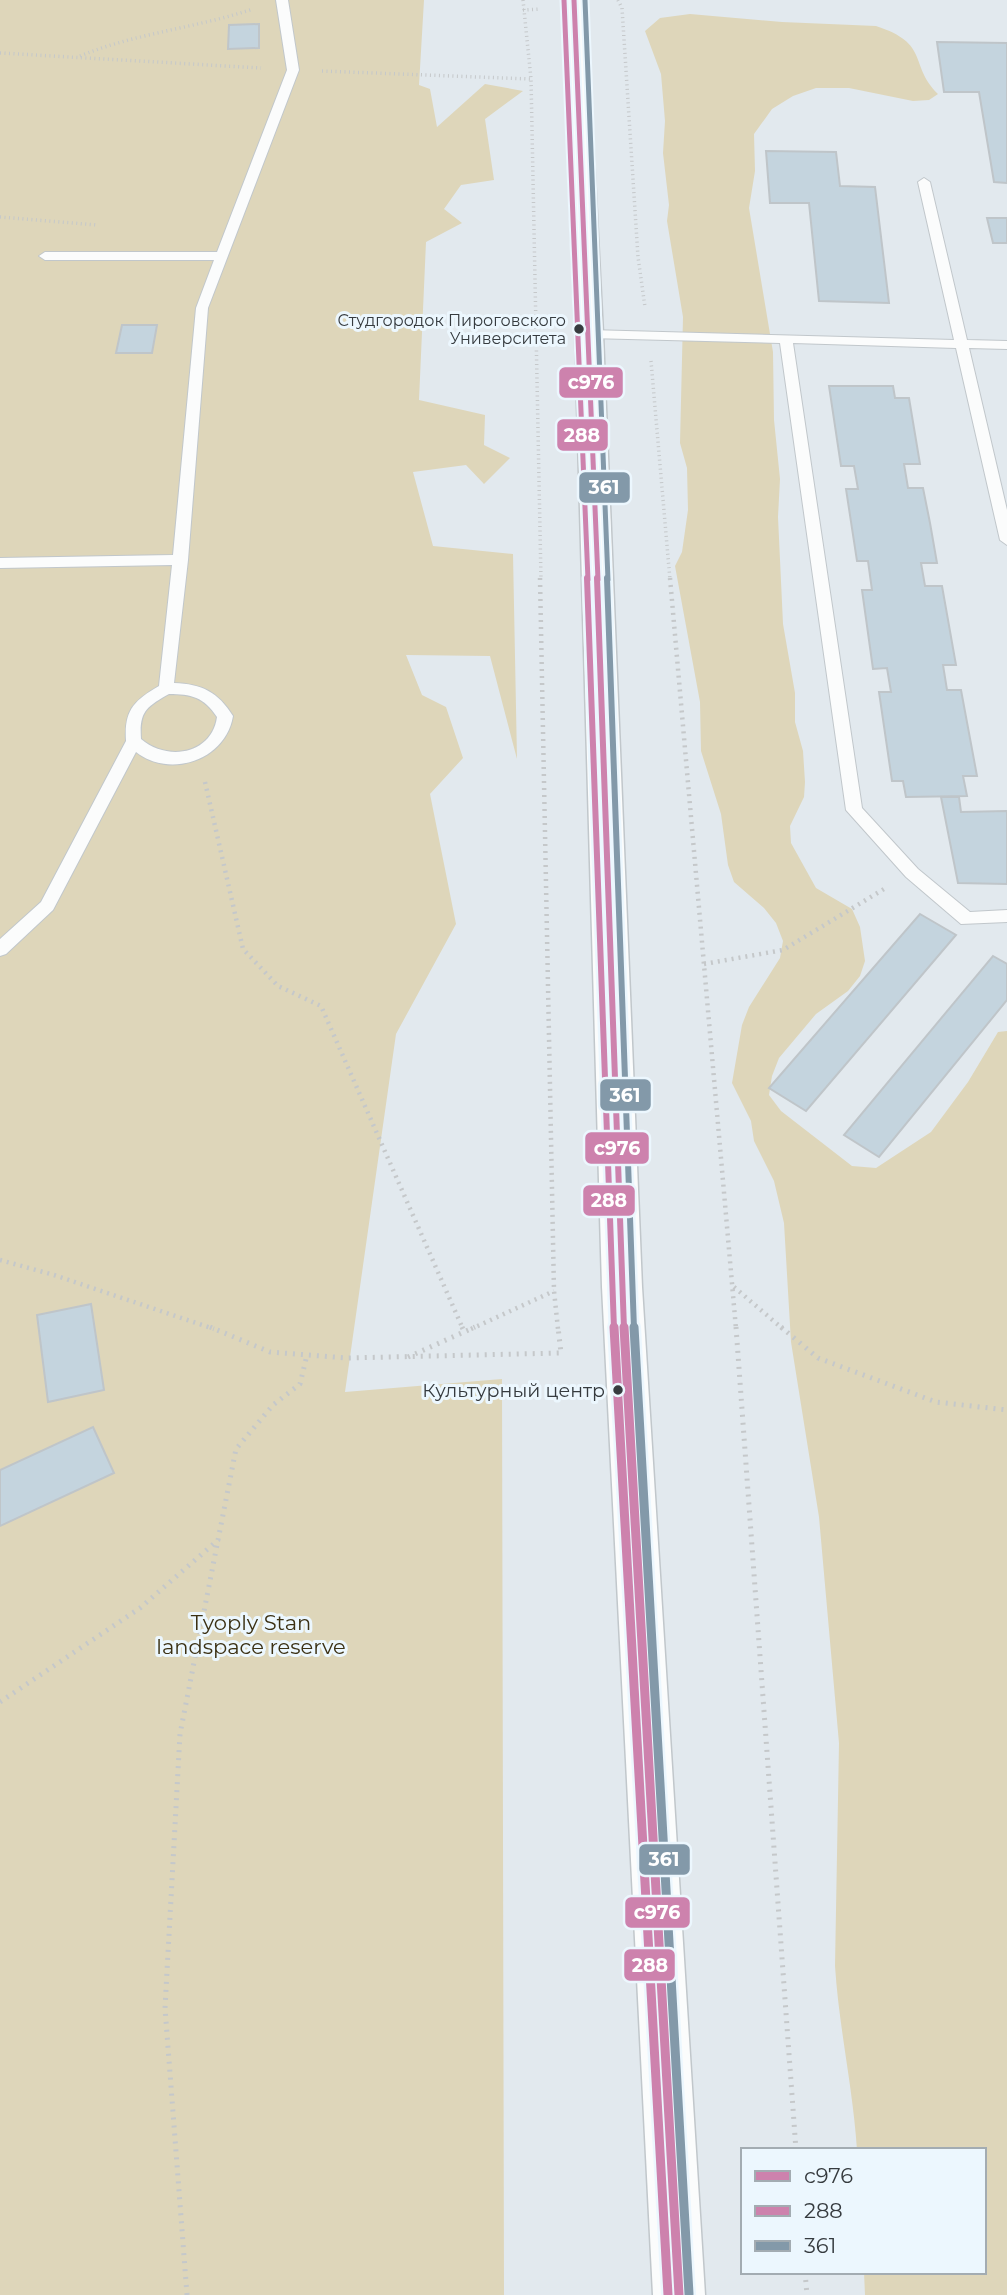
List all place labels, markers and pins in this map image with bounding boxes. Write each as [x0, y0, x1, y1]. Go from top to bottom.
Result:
place label: Студгородок Пироговского Университета [338, 311, 566, 348]
marker: Студгородок Пироговского Университета [572, 322, 586, 336]
place label: Культурный центр [422, 1379, 605, 1402]
marker: Культурный центр [611, 1383, 625, 1397]

